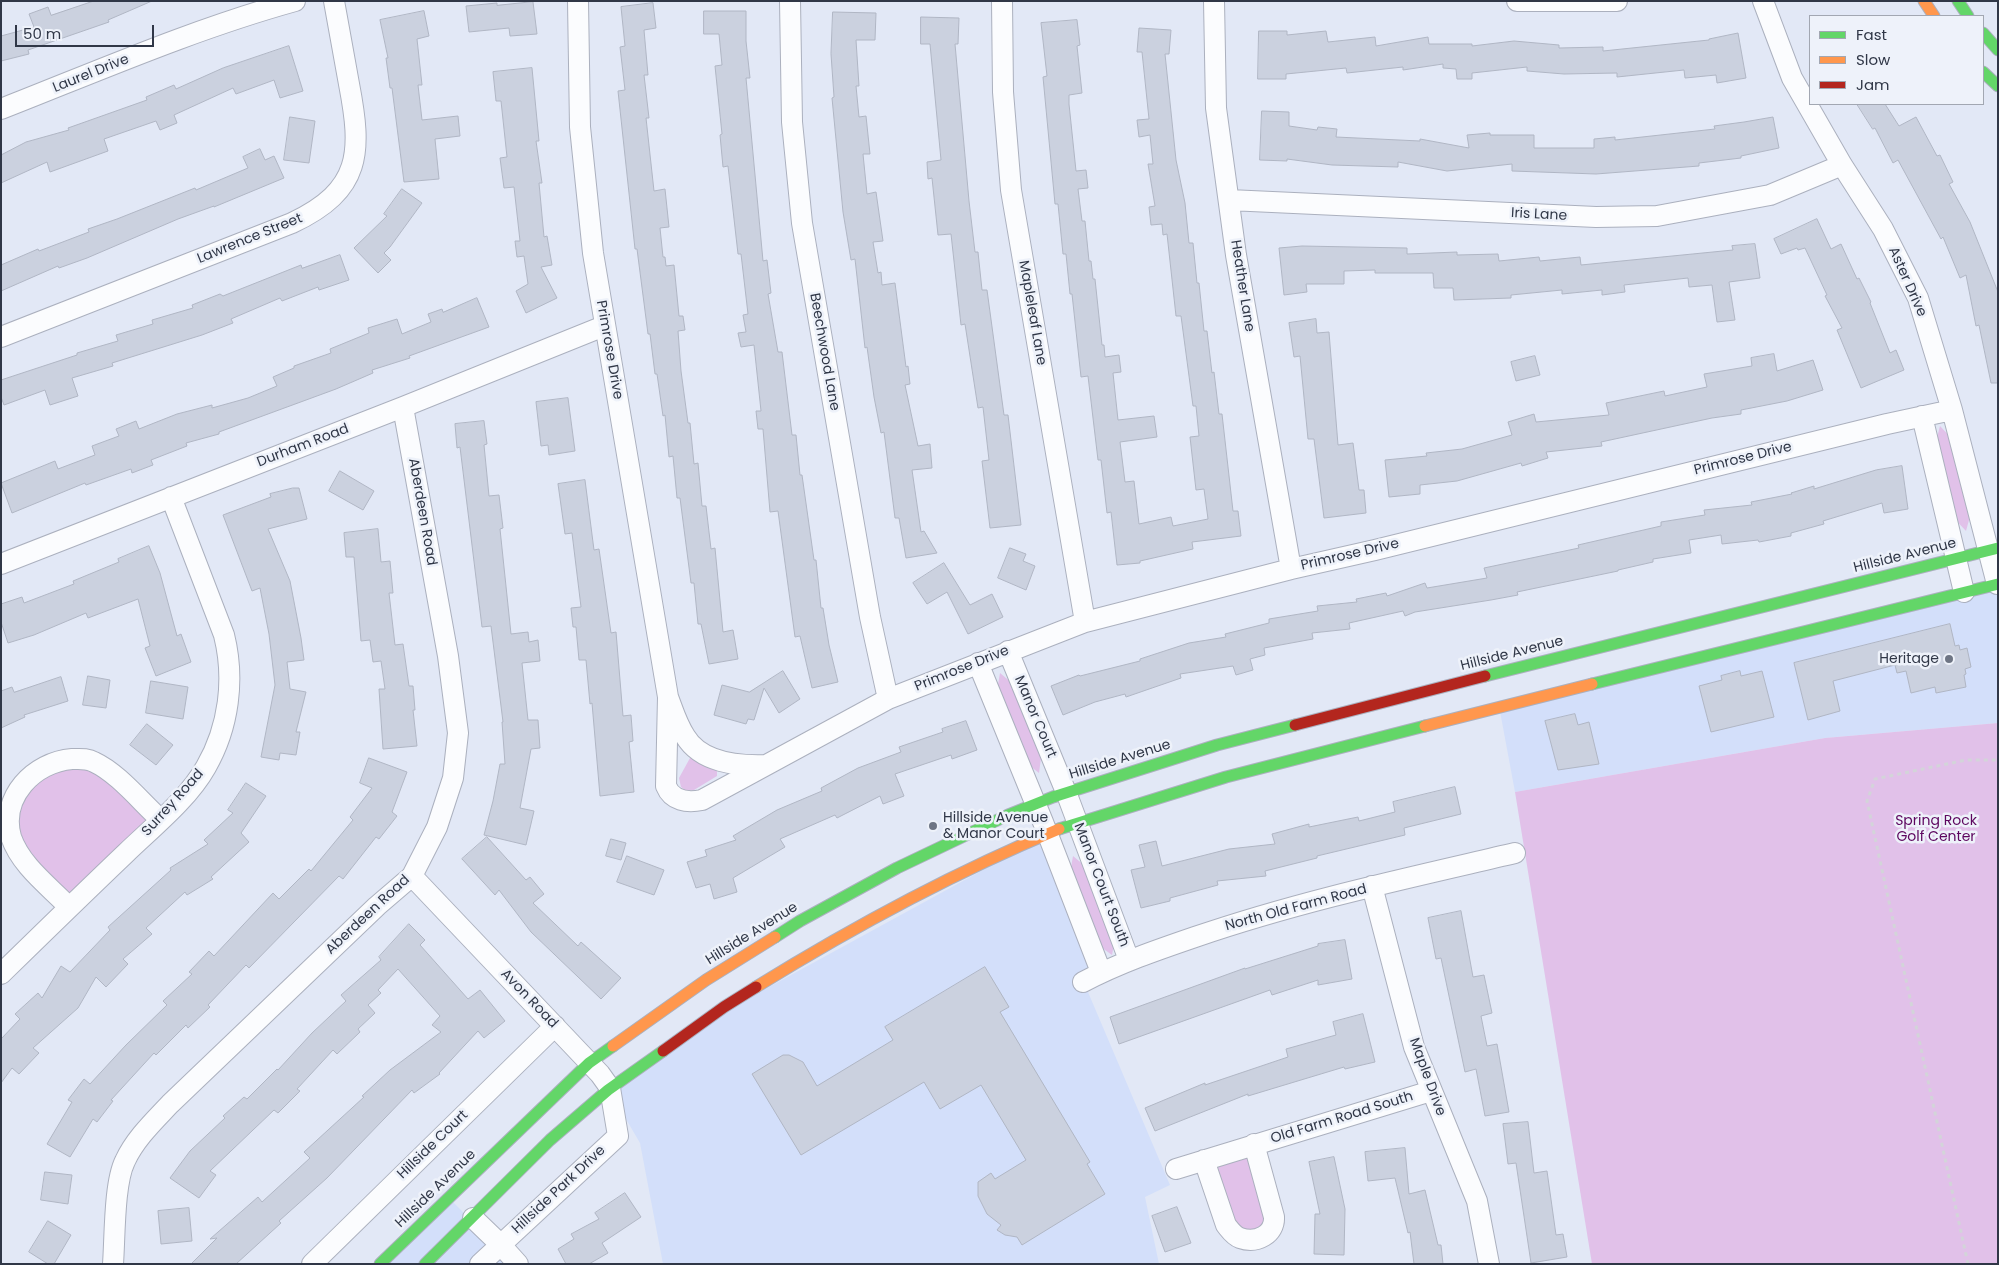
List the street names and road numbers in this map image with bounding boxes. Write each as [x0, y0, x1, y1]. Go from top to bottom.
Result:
street label: Laurel Drive [50, 51, 132, 97]
street label: Iris Lane [1510, 205, 1568, 225]
street label: Lawrence Street [195, 210, 305, 268]
street label: Heather Lane [1226, 239, 1258, 333]
street label: Aster Drive [1884, 245, 1930, 319]
street label: Mapleleaf Lane [1015, 259, 1049, 367]
street label: Beechwood Lane [805, 292, 843, 412]
street label: Primrose Drive [592, 299, 626, 401]
street label: Durham Road [255, 421, 351, 471]
street label: Primrose Drive [1692, 439, 1794, 479]
street label: Aberdeen Road [404, 457, 440, 567]
street label: Hillside Avenue [1852, 535, 1958, 577]
street label: Primrose Drive [1299, 536, 1401, 574]
street label: Hillside Avenue [1459, 633, 1565, 675]
street label: Primrose Drive [912, 642, 1012, 696]
street label: Manor Court [1010, 673, 1060, 761]
street label: Hillside Avenue [1067, 737, 1173, 783]
street label: Surrey Road [139, 766, 207, 840]
street label: Manor Court South [1070, 821, 1132, 949]
street label: Aberdeen Road [323, 872, 413, 958]
street label: North Old Farm Road [1223, 881, 1369, 935]
street label: Hillside Avenue [703, 899, 801, 969]
street label: Avon Road [497, 966, 561, 1032]
street label: Maple Drive [1405, 1036, 1449, 1118]
street label: Old Farm Road South [1269, 1088, 1415, 1148]
street label: Hillside Court [394, 1107, 472, 1183]
street label: Hillside Park Drive [509, 1142, 609, 1238]
street label: Hillside Avenue [392, 1146, 480, 1232]

